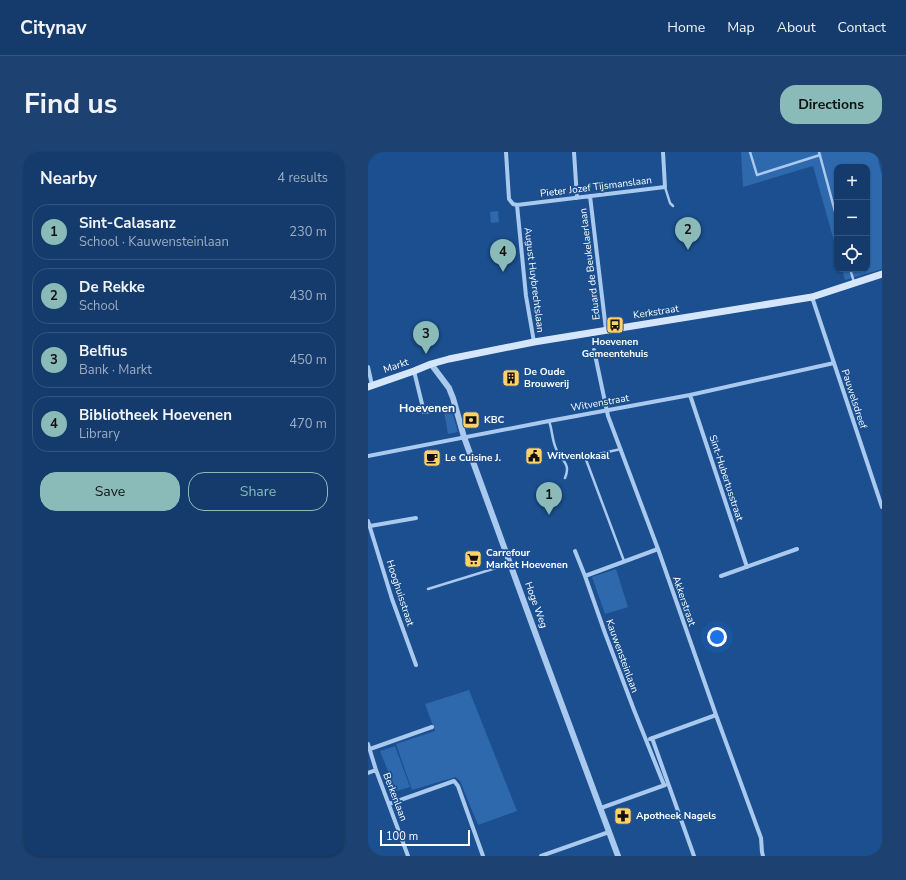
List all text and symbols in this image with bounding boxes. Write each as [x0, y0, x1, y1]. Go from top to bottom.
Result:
text: Citynav [20, 15, 87, 41]
text: Home [667, 18, 705, 37]
text: Map [727, 18, 755, 37]
text: About [777, 18, 816, 37]
text: Contact [838, 18, 886, 37]
text: Find us [24, 85, 118, 123]
button: Directions [780, 85, 882, 124]
map controls [834, 164, 870, 272]
button: + [834, 164, 870, 200]
text: Nearby [40, 167, 97, 190]
text: 4 results [277, 169, 328, 187]
street label: Pieter Jozef Tijsmanslaan [539, 173, 653, 201]
button: − [834, 200, 870, 236]
street label: Eduard de Beukelaerlaan [576, 207, 604, 321]
text: Sint-Calasanz [79, 213, 176, 233]
pin: 2 [675, 217, 701, 250]
text: 1 [50, 223, 58, 241]
text: 230 m [289, 223, 327, 241]
street label: August Huybrechtslaan [521, 226, 547, 334]
text: School · Kauwensteinlaan [79, 233, 229, 251]
button: locate [834, 236, 870, 272]
pin: 4 [490, 239, 516, 272]
text: De Rekke [79, 277, 145, 297]
text: 2 [50, 287, 58, 305]
text: 430 m [289, 287, 327, 305]
text: School [79, 297, 119, 315]
street label: Kerkstraat [632, 301, 680, 322]
bus stop icon: Hoevenen Gemeentehuis [605, 315, 625, 335]
pin: 3 [413, 321, 439, 354]
place label: Hoevenen Gemeentehuis [582, 335, 648, 361]
text: Belfius [79, 341, 127, 361]
text: 3 [50, 351, 58, 369]
text: 450 m [289, 351, 327, 369]
street label: Markt [382, 355, 411, 377]
text: Bank · Markt [79, 361, 152, 379]
place label: De Oude Brouwerij [524, 365, 570, 391]
street label: Pauwelsdreef [838, 367, 870, 431]
building icon: De Oude Brouwerij [501, 368, 521, 388]
street label: Witvenstraat [570, 391, 631, 415]
district label: Hoevenen [399, 400, 455, 416]
text: Bibliotheek Hoevenen [79, 405, 232, 425]
bank icon: KBC [461, 410, 481, 430]
place label: KBC [484, 413, 505, 427]
text: 4 [50, 415, 58, 433]
text: 470 m [289, 415, 327, 433]
text: Library [79, 425, 120, 443]
street label: Sint-Hubertusstraat [705, 433, 747, 523]
public building icon: Witvenlokaal [524, 446, 544, 466]
cafe icon: Le Cuisine J. [422, 448, 442, 468]
place label: Witvenlokaal [547, 449, 610, 463]
place label: Le Cuisine J. [445, 451, 501, 465]
button: Save [40, 472, 180, 511]
button: Share [188, 472, 328, 511]
pin: 1 [536, 482, 562, 515]
place label: Carrefour Market Hoevenen [486, 546, 568, 572]
supermarket icon: Carrefour Market Hoevenen [463, 549, 483, 569]
street label: Hooghuisstraat [383, 558, 417, 628]
street label: Akkerstraat [669, 574, 699, 628]
street label: Hoge Weg [521, 580, 551, 630]
street label: Kauwensteinlaan [602, 617, 642, 695]
your location [707, 627, 727, 647]
street label: Berkenlaan [379, 771, 411, 823]
pharmacy icon: Apotheek Nagels [613, 806, 633, 826]
place label: Apotheek Nagels [636, 809, 716, 823]
scale bar [380, 828, 470, 847]
text: 100 m [386, 829, 418, 844]

